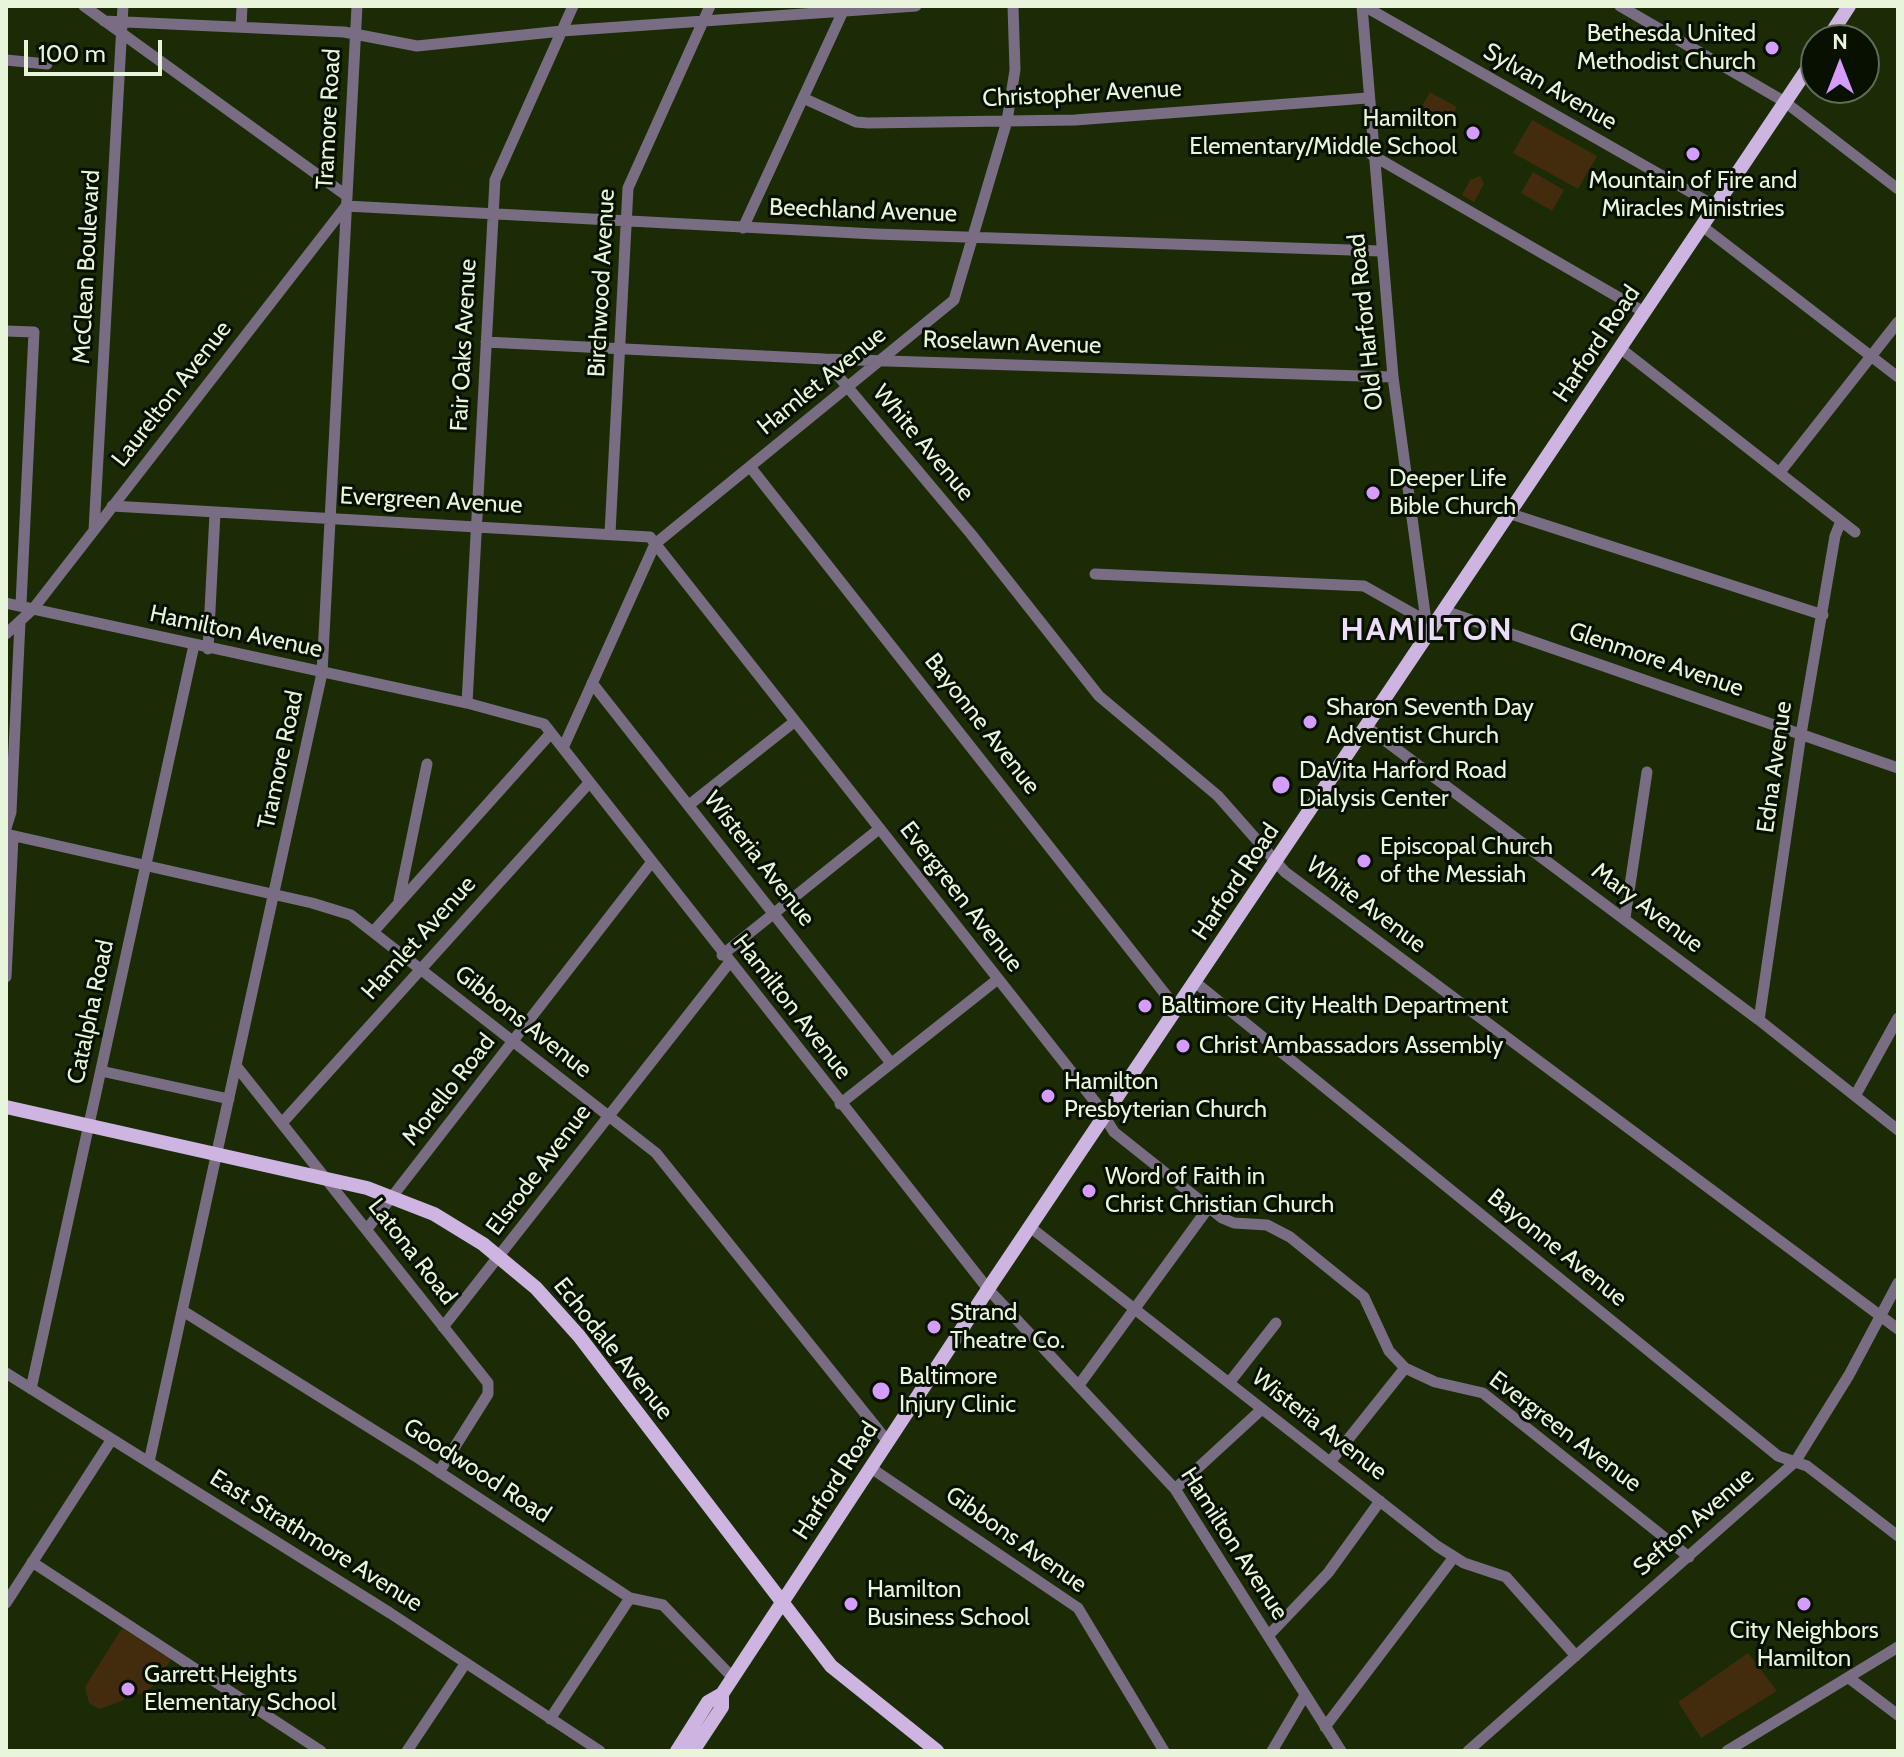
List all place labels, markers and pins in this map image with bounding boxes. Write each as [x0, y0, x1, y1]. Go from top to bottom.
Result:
place label: Bethesda United Methodist Church [1577, 20, 1756, 76]
marker: Bethesda United Methodist Church [1763, 39, 1781, 57]
place label: Hamilton Elementary/Middle School [1189, 105, 1457, 161]
marker: Hamilton Elementary/Middle School [1464, 124, 1482, 142]
marker: Mountain of Fire and Miracles Ministries [1684, 145, 1702, 163]
place label: Mountain of Fire and Miracles Ministries [1589, 167, 1797, 223]
place label: Deeper Life Bible Church [1389, 465, 1516, 521]
marker: Deeper Life Bible Church [1364, 484, 1382, 502]
place label: Sharon Seventh Day Adventist Church [1326, 694, 1534, 750]
marker: Sharon Seventh Day Adventist Church [1301, 713, 1319, 731]
place label: DaVita Harford Road Dialysis Center [1299, 757, 1507, 813]
marker: DaVita Harford Road Dialysis Center [1270, 774, 1292, 796]
place label: Episcopal Church of the Messiah [1380, 833, 1553, 889]
marker: Episcopal Church of the Messiah [1355, 852, 1373, 870]
place label: Baltimore City Health Department [1161, 992, 1508, 1020]
marker: Baltimore City Health Department [1136, 997, 1154, 1015]
place label: Christ Ambassadors Assembly [1199, 1032, 1503, 1060]
marker: Christ Ambassadors Assembly [1174, 1037, 1192, 1055]
place label: Hamilton Presbyterian Church [1064, 1068, 1267, 1124]
marker: Hamilton Presbyterian Church [1039, 1087, 1057, 1105]
place label: Word of Faith in Christ Christian Church [1105, 1163, 1334, 1219]
marker: Word of Faith in Christ Christian Church [1080, 1182, 1098, 1200]
place label: Strand Theatre Co. [950, 1299, 1065, 1355]
marker: Strand Theatre Co. [925, 1318, 943, 1336]
place label: Baltimore Injury Clinic [899, 1363, 1016, 1419]
marker: Baltimore Injury Clinic [870, 1380, 892, 1402]
place label: Hamilton Business School [867, 1576, 1030, 1632]
marker: Hamilton Business School [842, 1595, 860, 1613]
marker: City Neighbors Hamilton [1795, 1595, 1813, 1613]
place label: City Neighbors Hamilton [1729, 1617, 1879, 1673]
place label: Garrett Heights Elementary School [144, 1661, 336, 1717]
marker: Garrett Heights Elementary School [119, 1680, 137, 1698]

